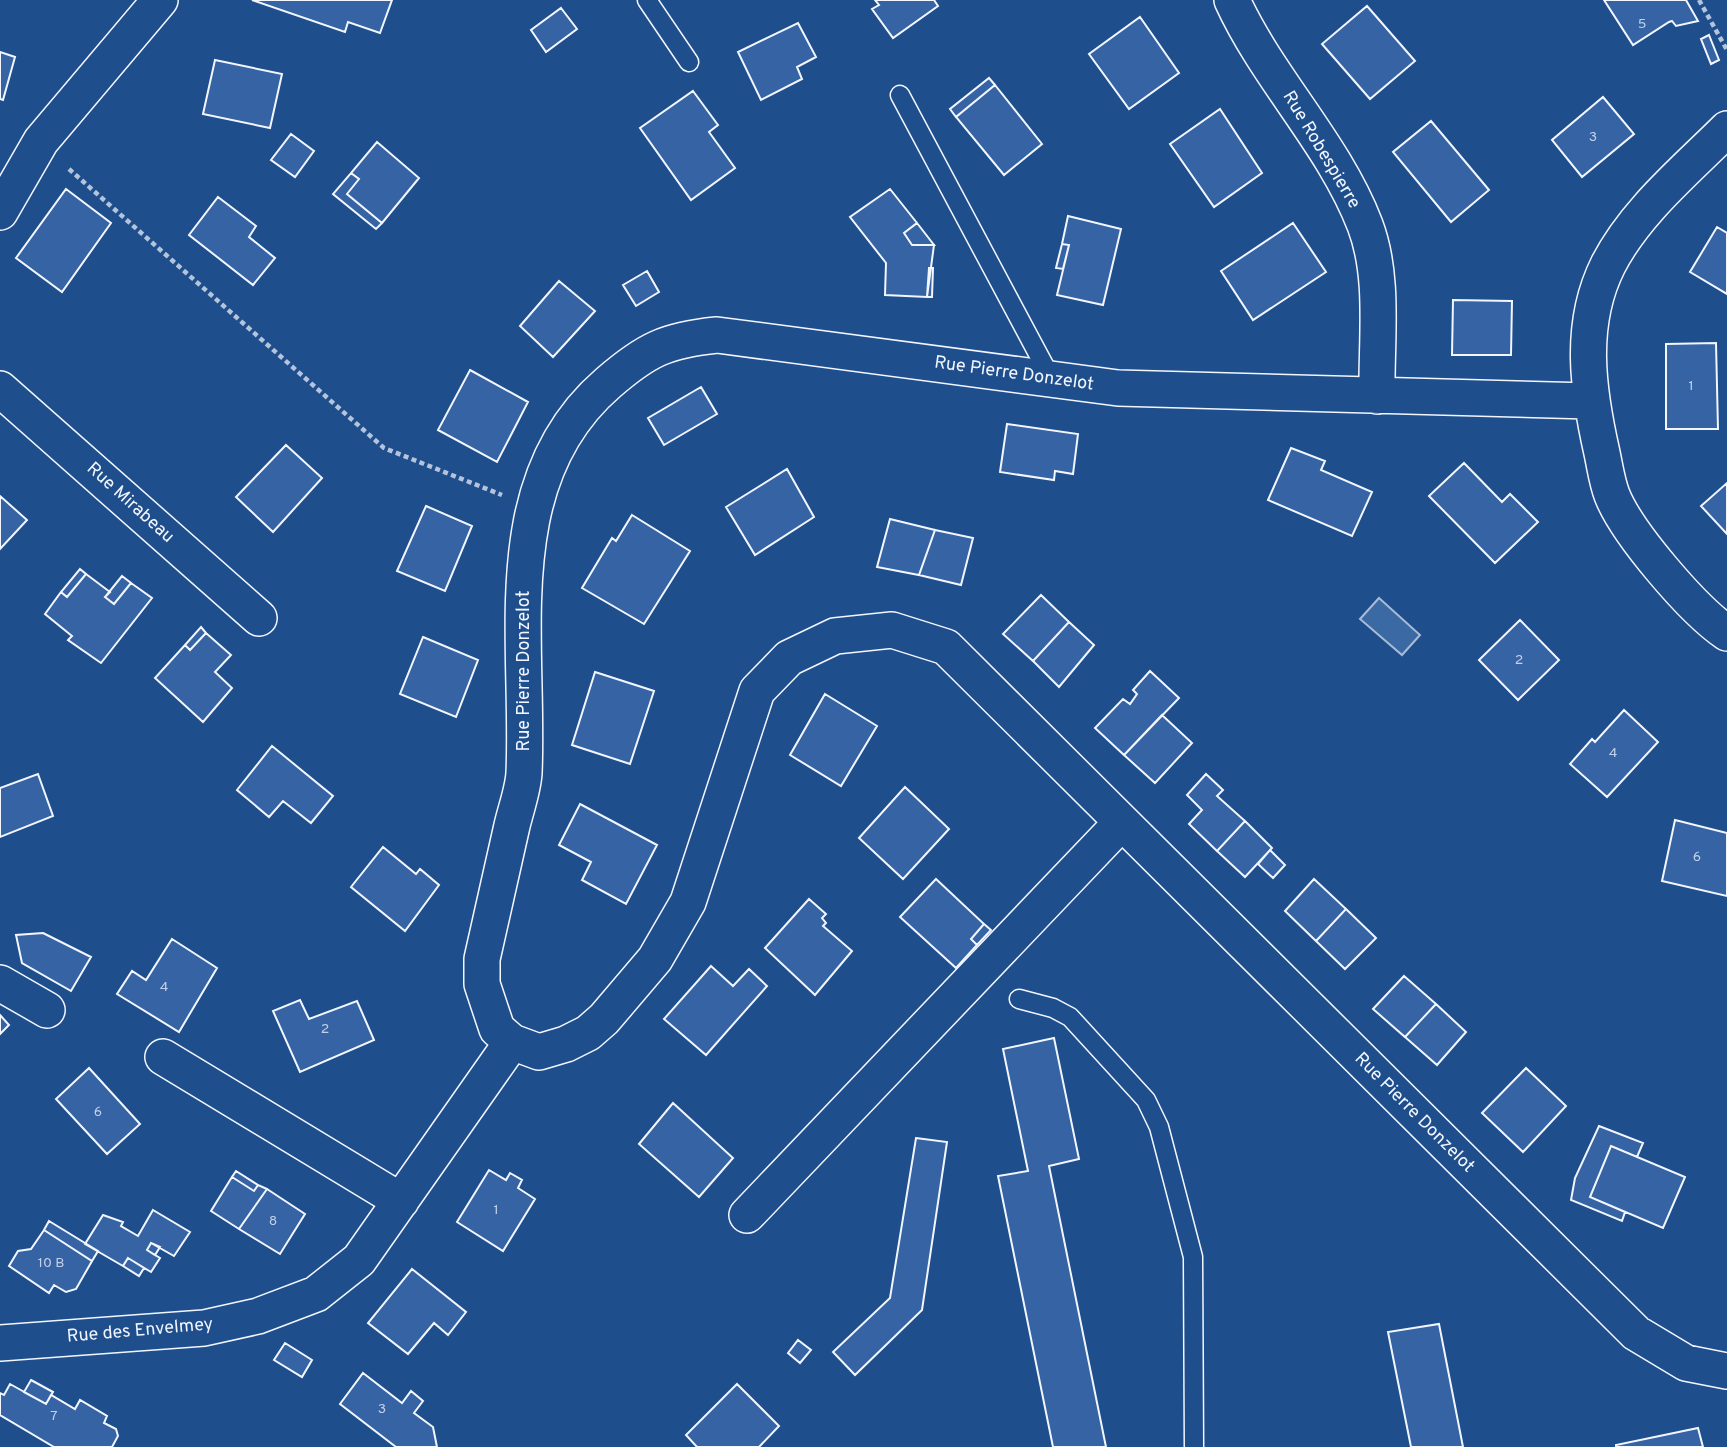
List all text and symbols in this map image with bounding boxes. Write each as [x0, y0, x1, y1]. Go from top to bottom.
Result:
house number: 5 [1638, 16, 1646, 33]
street label: Rue Robespierre [1277, 87, 1365, 213]
house number: 3 [1589, 129, 1597, 146]
street label: Rue Pierre Donzelot [933, 351, 1095, 397]
house number: 1 [1688, 378, 1694, 395]
street label: Rue Mirabeau [81, 458, 179, 548]
street label: Rue Pierre Donzelot [513, 591, 536, 751]
house number: 2 [1515, 652, 1523, 669]
house number: 4 [1609, 745, 1617, 762]
house number: 6 [1693, 849, 1701, 866]
house number: 4 [160, 979, 168, 996]
house number: 2 [321, 1021, 329, 1038]
street label: Rue Pierre Donzelot [1349, 1048, 1479, 1178]
house number: 6 [94, 1104, 102, 1121]
house number: 1 [493, 1202, 499, 1219]
house number: 8 [269, 1213, 277, 1230]
house number: 10 B [38, 1255, 64, 1272]
street label: Rue des Envelmey [66, 1313, 214, 1349]
house number: 3 [378, 1401, 386, 1418]
house number: 7 [50, 1408, 58, 1425]

